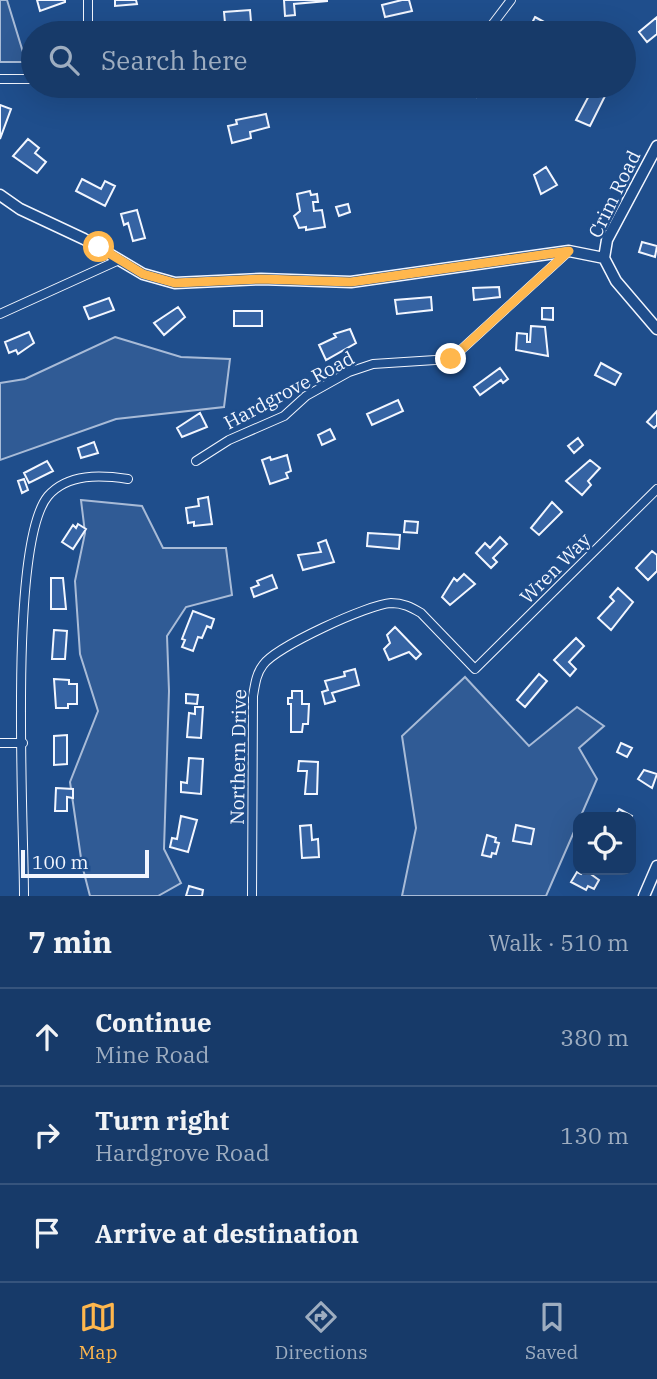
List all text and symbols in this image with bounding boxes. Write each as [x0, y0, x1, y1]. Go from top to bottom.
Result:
search box [21, 21, 636, 98]
icon: search [45, 41, 83, 79]
text: Search here [101, 43, 247, 77]
street label: Crim Road [583, 146, 645, 242]
route start [83, 231, 114, 262]
route end [435, 343, 466, 374]
street label: Hardgrove Road [220, 345, 358, 435]
street label: Wren Way [514, 527, 596, 609]
street label: Northern Drive [225, 689, 251, 825]
map controls [573, 812, 636, 875]
button: locate [573, 812, 636, 875]
scale bar [21, 847, 149, 879]
text: 100 m [32, 850, 89, 874]
text: 7 min [28, 922, 112, 961]
text: Walk · 510 m [488, 927, 629, 957]
text: Continue [95, 1005, 212, 1039]
icon: ahead [28, 1018, 66, 1056]
text: 380 m [560, 1022, 629, 1052]
text: Mine Road [95, 1039, 210, 1069]
text: Turn right [95, 1103, 229, 1137]
icon: right [28, 1116, 66, 1154]
text: 130 m [560, 1120, 629, 1150]
text: Hardgrove Road [95, 1137, 270, 1167]
icon: arrive [28, 1214, 66, 1252]
text: Arrive at destination [95, 1216, 359, 1250]
tab: Map [79, 1298, 117, 1364]
tab: Directions [275, 1298, 368, 1364]
tab: Saved [525, 1298, 578, 1364]

